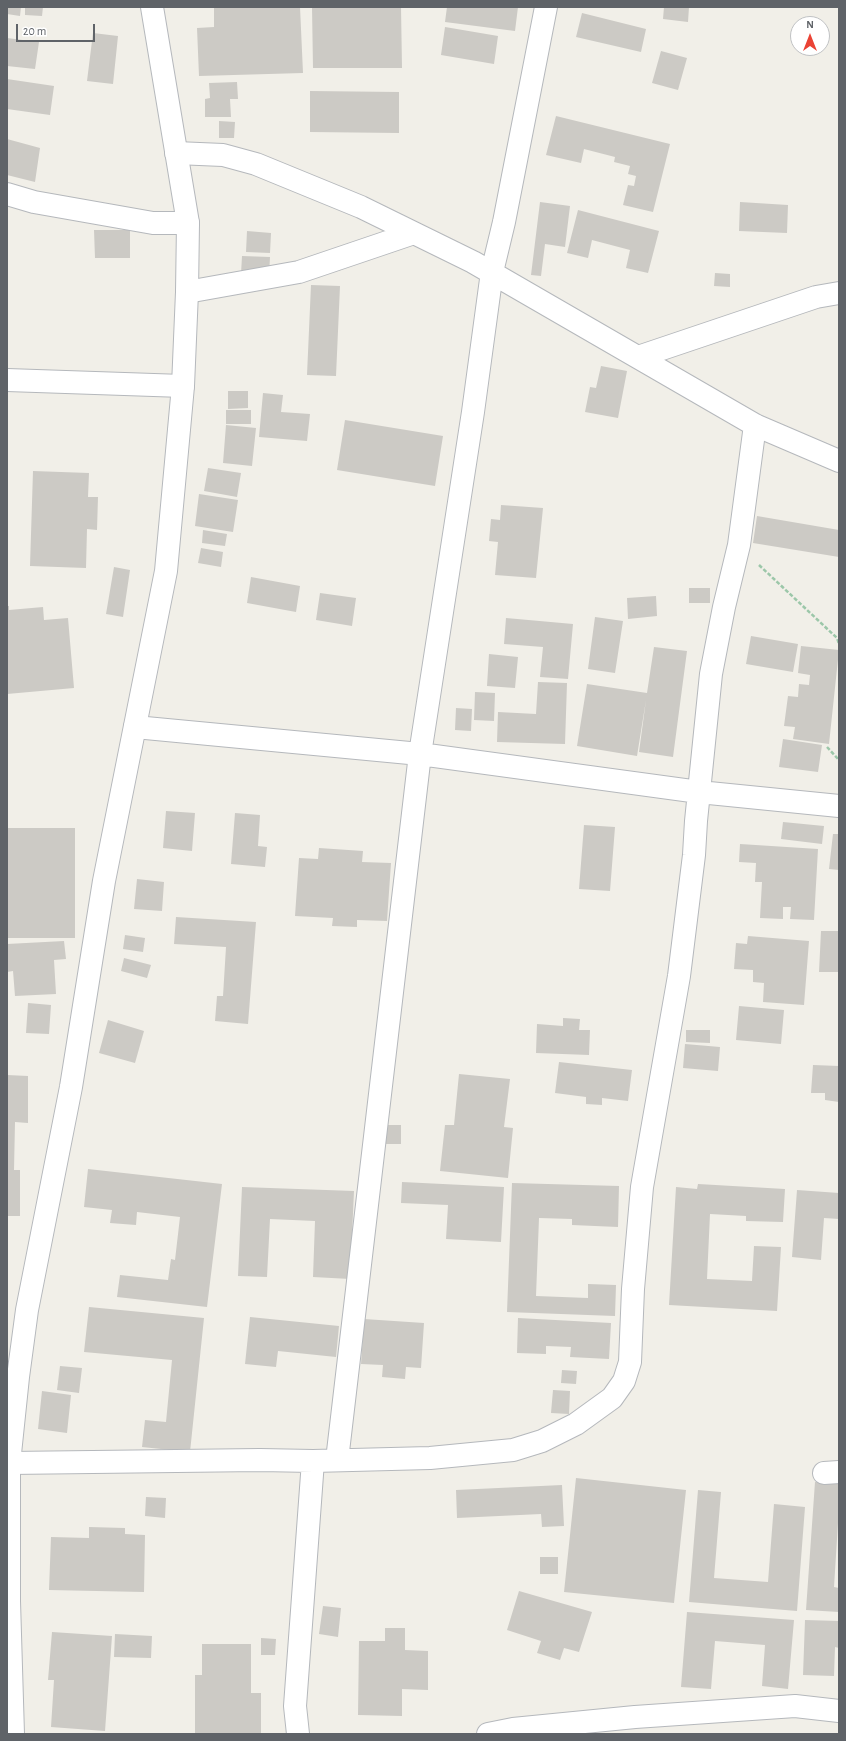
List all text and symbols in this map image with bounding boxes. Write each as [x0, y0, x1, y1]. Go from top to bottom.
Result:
scale bar [18, 16, 97, 42]
north arrow [790, 16, 830, 56]
text: N [806, 19, 814, 30]
text: 20 m [23, 25, 46, 37]

